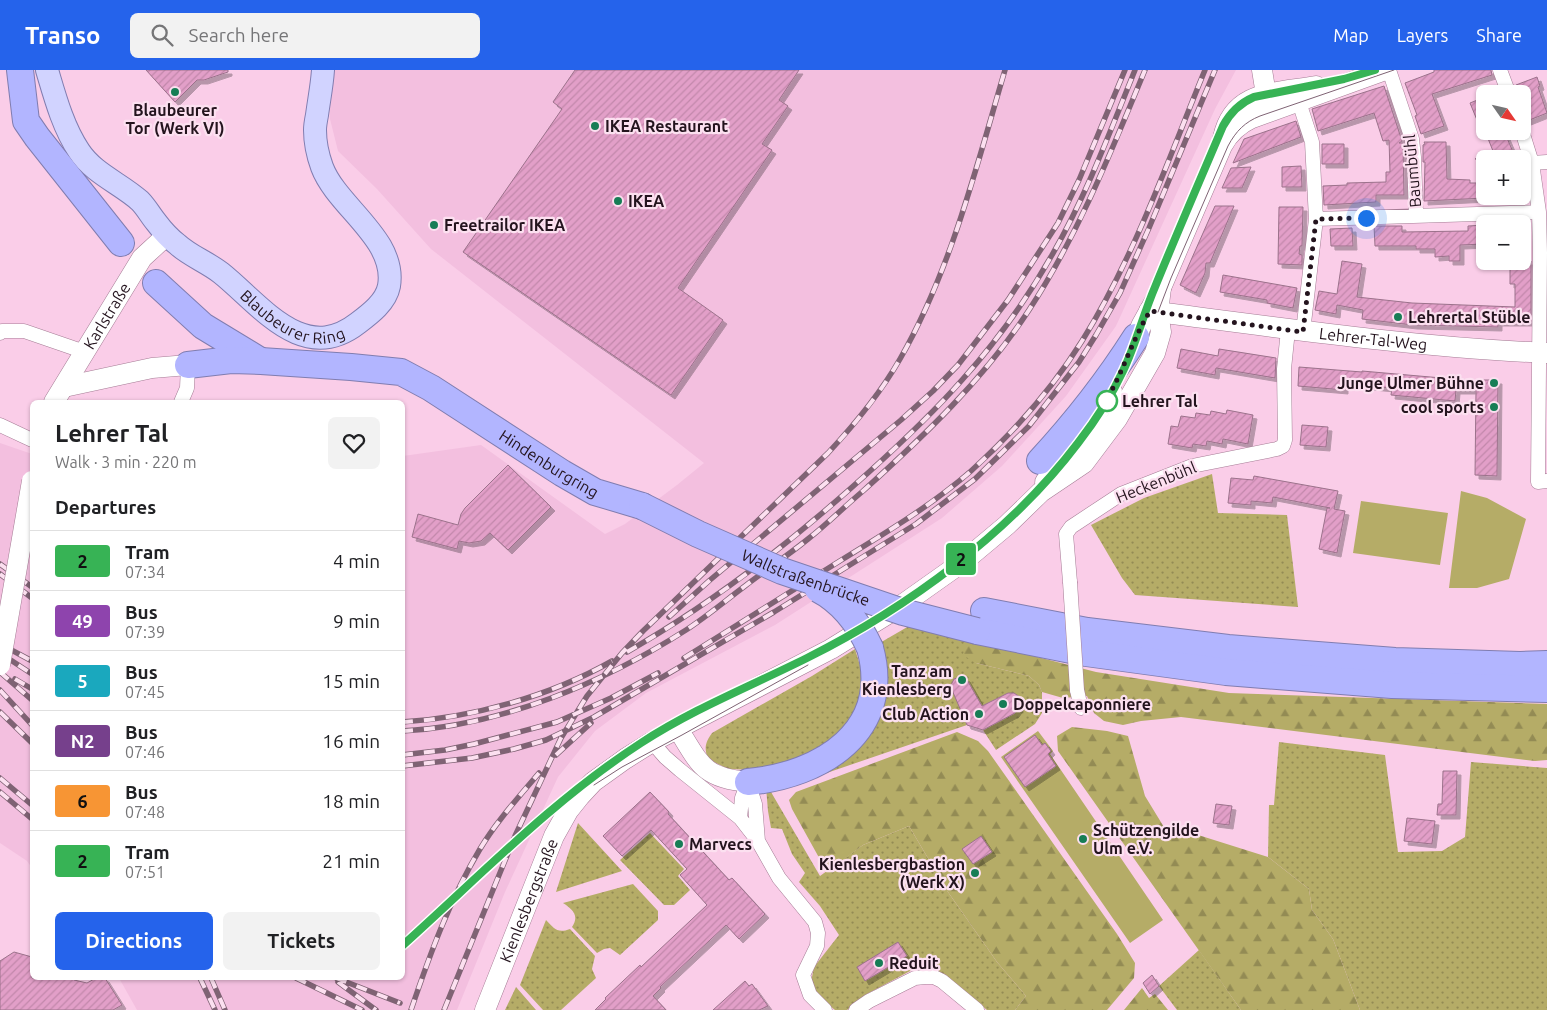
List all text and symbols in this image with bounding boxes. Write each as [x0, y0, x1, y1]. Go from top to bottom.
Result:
search box [130, 13, 480, 58]
icon: search [148, 21, 176, 49]
text: Transo [25, 22, 100, 49]
text: Search here [188, 24, 289, 46]
text: Map [1333, 25, 1369, 45]
text: Layers [1397, 25, 1448, 45]
text: Share [1476, 25, 1522, 45]
north arrow [1476, 85, 1531, 140]
map controls [1476, 85, 1531, 270]
marker: Blaubeurer Tor (Werk VI) [169, 86, 181, 98]
place label: Blaubeurer Tor (Werk VI) [125, 101, 225, 138]
place label: IKEA Restaurant [605, 117, 728, 135]
marker: IKEA Restaurant [589, 120, 601, 132]
street label: Baumbühl [1400, 134, 1424, 208]
button: + [1476, 150, 1531, 205]
place label: IKEA [628, 192, 665, 210]
marker: IKEA [612, 195, 624, 207]
your location [1354, 206, 1379, 231]
button: − [1476, 215, 1531, 270]
place label: Freetrailor IKEA [444, 216, 566, 234]
marker: Freetrailor IKEA [428, 219, 440, 231]
street label: Karlstraße [80, 279, 134, 352]
street label: Blaubeurer Ring [237, 286, 347, 347]
place label: Lehrertal Stüble [1408, 308, 1531, 326]
marker: Lehrertal Stüble [1392, 311, 1404, 323]
street label: Lehrer-Tal-Weg [1318, 324, 1428, 353]
place label: Junge Ulmer Bühne [1337, 374, 1484, 392]
marker: Junge Ulmer Bühne [1488, 377, 1500, 389]
marker: Lehrer Tal [1096, 390, 1118, 412]
place label: Lehrer Tal [1122, 392, 1198, 410]
place label: cool sports [1401, 398, 1484, 416]
marker: cool sports [1488, 401, 1500, 413]
button: heart [328, 417, 380, 469]
text: Lehrer Tal [55, 420, 168, 447]
street label: Hindenburgring [496, 426, 602, 501]
text: Walk · 3 min · 220 m [55, 453, 197, 471]
street label: Heckenbühl [1113, 458, 1199, 506]
text: Departures [55, 496, 156, 518]
text: Tram [125, 541, 170, 563]
line badge: 2 [945, 543, 977, 575]
street label: Wallstraßenbrücke [739, 545, 872, 609]
text: 2 [956, 549, 966, 569]
text: 4 min [333, 550, 380, 572]
text: 2 [77, 551, 88, 571]
text: 07:34 [125, 563, 165, 581]
text: Bus [125, 601, 158, 623]
text: 9 min [333, 610, 380, 632]
text: 49 [72, 611, 93, 631]
text: 07:39 [125, 623, 165, 641]
text: Bus [125, 661, 158, 683]
place label: Tanz am Kienlesberg [862, 662, 952, 698]
text: 15 min [322, 670, 380, 692]
text: 5 [77, 671, 88, 691]
marker: Tanz am Kienlesberg [956, 674, 968, 686]
text: 07:45 [125, 683, 165, 701]
place label: Doppelcaponniere [1013, 695, 1151, 713]
marker: Doppelcaponniere [997, 698, 1009, 710]
place label: Club Action [882, 705, 969, 723]
marker: Club Action [973, 708, 985, 720]
text: Bus [125, 721, 158, 743]
text: 16 min [322, 730, 380, 752]
text: N2 [71, 731, 94, 751]
text: 07:46 [125, 743, 165, 761]
text: Bus [125, 781, 158, 803]
text: 18 min [322, 790, 380, 812]
text: 6 [77, 791, 88, 811]
text: 07:48 [125, 803, 165, 821]
place label: Schützengilde Ulm e.V. [1093, 821, 1199, 857]
marker: Schützengilde Ulm e.V. [1077, 833, 1089, 845]
place label: Marvecs [689, 835, 752, 853]
street label: Kienlesbergstraße [496, 836, 561, 965]
marker: Marvecs [673, 838, 685, 850]
text: Tram [125, 841, 170, 863]
text: 21 min [322, 850, 380, 872]
text: 2 [77, 851, 88, 871]
place label: Kienlesbergbastion (Werk X) [819, 855, 965, 892]
text: 07:51 [125, 863, 165, 881]
marker: Kienlesbergbastion (Werk X) [969, 867, 981, 879]
button: Directions [55, 912, 213, 970]
button: Tickets [223, 912, 380, 970]
place label: Reduit [889, 954, 939, 972]
marker: Reduit [873, 957, 885, 969]

